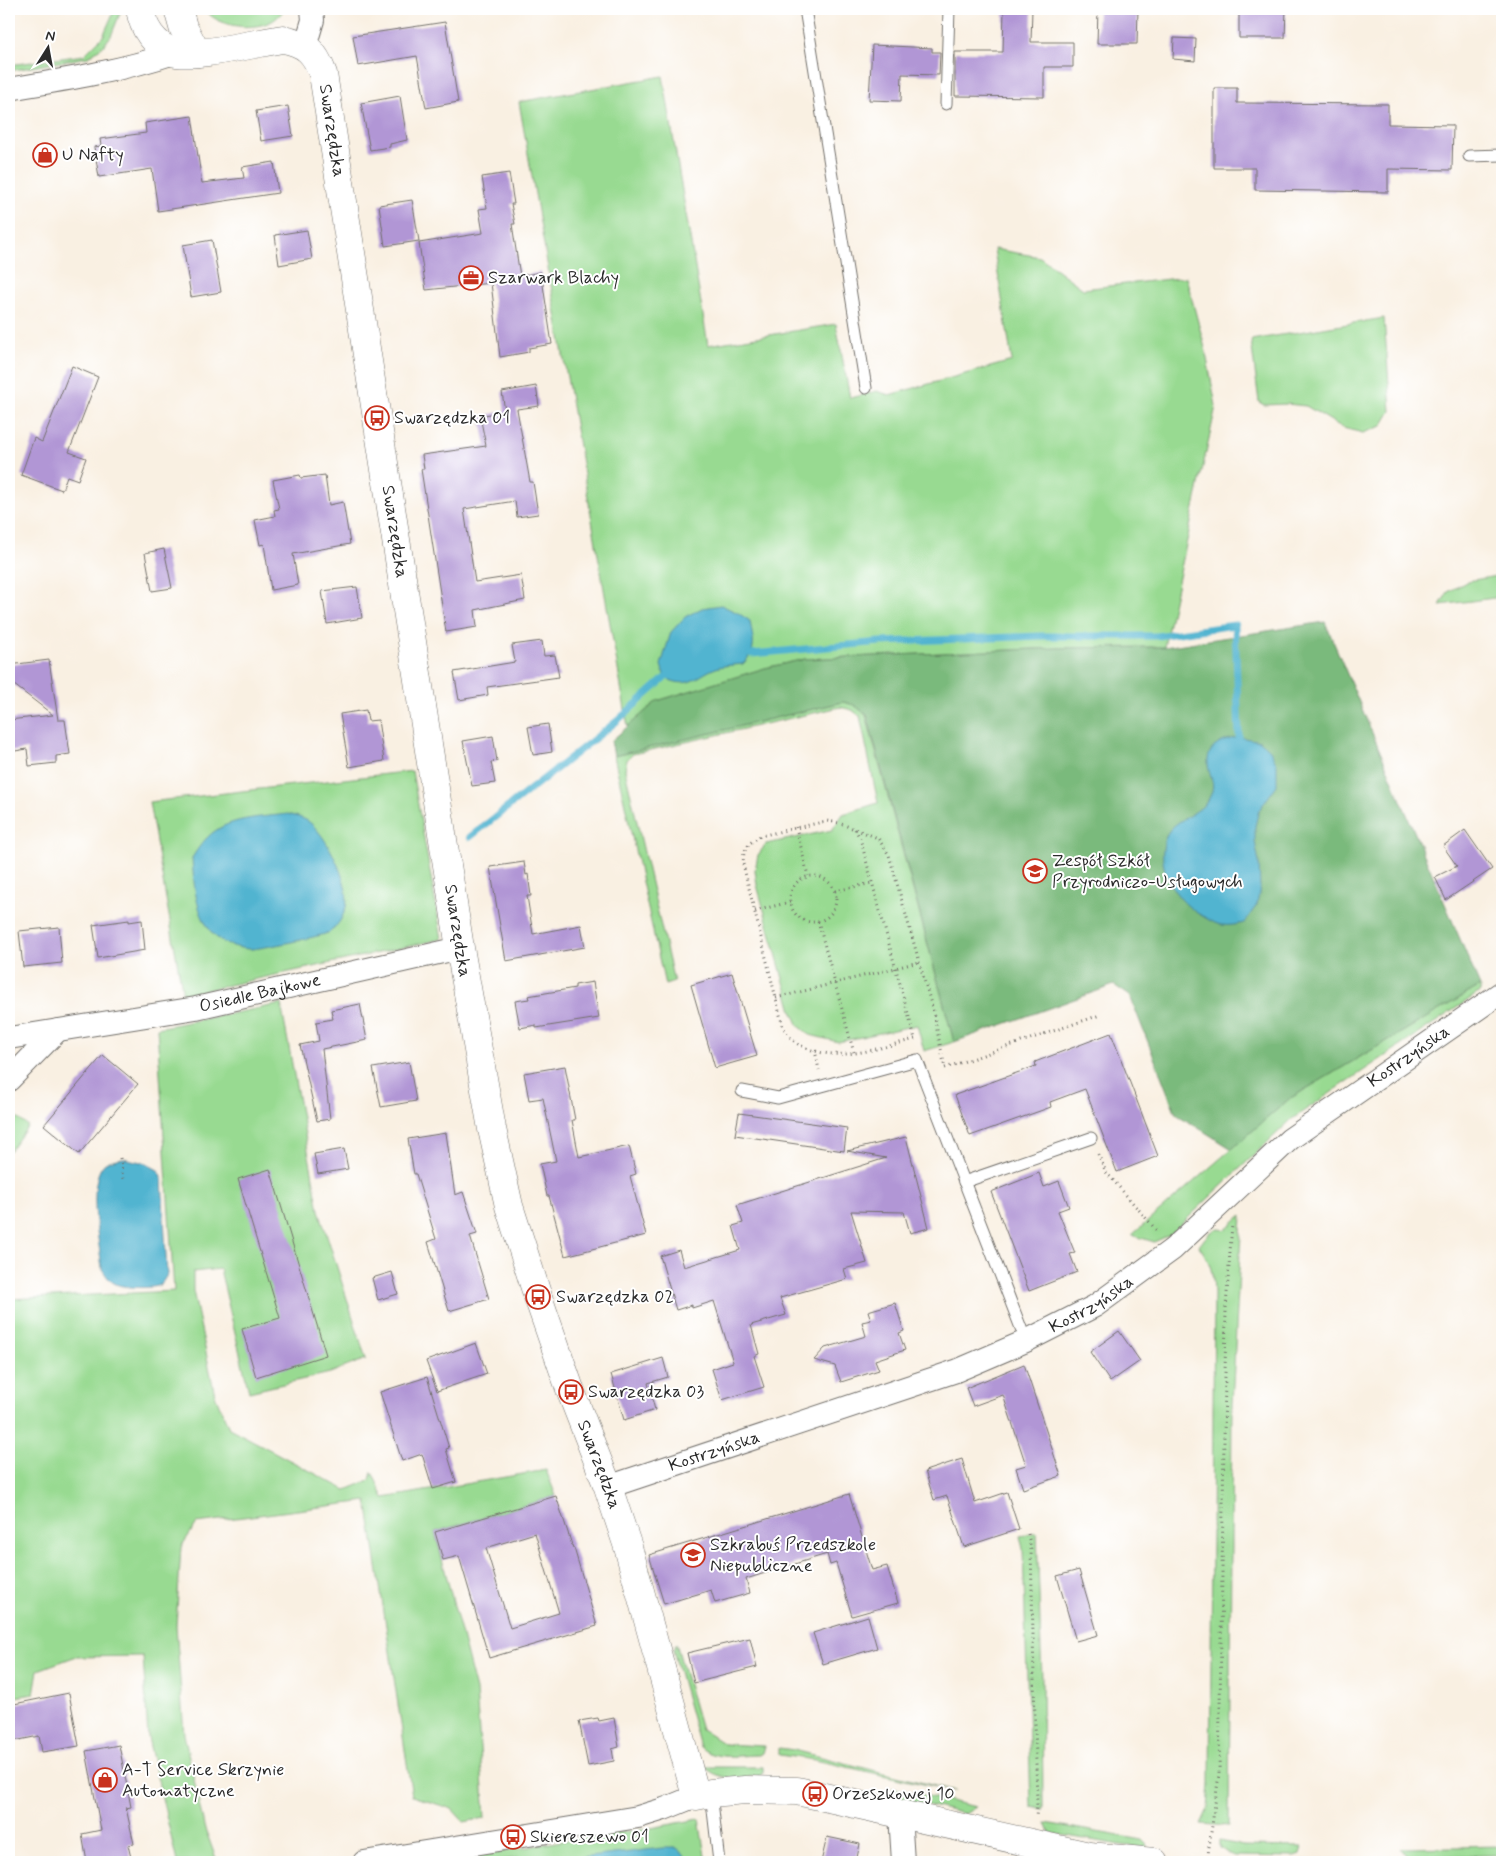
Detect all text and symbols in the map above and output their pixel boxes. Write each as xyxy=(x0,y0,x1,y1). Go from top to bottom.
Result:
north arrow xyxy=(22,22,72,72)
text: N xyxy=(44,26,57,46)
street label: Swarzędzka xyxy=(313,82,351,179)
shop icon: U Nafty xyxy=(32,142,58,168)
place label: U Nafty xyxy=(62,143,124,167)
office icon: Szarwark Blachy xyxy=(458,265,484,291)
place label: Szarwark Blachy xyxy=(488,266,619,290)
bus stop icon: Swarzędzka 01 xyxy=(364,405,390,431)
place label: Swarzędzka 01 xyxy=(394,406,510,430)
street label: Swarzędzka xyxy=(376,484,414,580)
place label: Zespół Szkół Przyrodniczo-Usługowych xyxy=(1052,849,1243,894)
school or university icon: Zespół Szkół Przyrodniczo-Usługowych xyxy=(1022,858,1048,884)
street label: Swarzędzka xyxy=(438,883,477,979)
street label: Osiedle Bajkowe xyxy=(197,968,323,1019)
street label: Kostrzyńska xyxy=(1363,1020,1455,1094)
street label: Kostrzyńska xyxy=(1045,1270,1139,1339)
bus stop icon: Swarzędzka 02 xyxy=(525,1284,551,1310)
place label: Swarzędzka 02 xyxy=(556,1285,674,1309)
bus stop icon: Swarzędzka 03 xyxy=(558,1379,584,1405)
place label: Swarzędzka 03 xyxy=(588,1380,704,1404)
street label: Swarzędzka xyxy=(571,1417,627,1512)
street label: Kostrzyńska xyxy=(665,1425,763,1478)
place label: Szkrabuś Przedszkole Niepubliczne xyxy=(710,1533,876,1578)
school or university icon: Szkrabuś Przedszkole Niepubliczne xyxy=(680,1542,706,1568)
place label: A-T Service Skrzynie Automatyczne xyxy=(122,1758,284,1803)
shop icon: A-T Service Skrzynie Automatyczne xyxy=(92,1767,118,1793)
bus stop icon: Orzeszkowej 10 xyxy=(802,1781,828,1807)
place label: Orzeszkowej 10 xyxy=(832,1782,955,1806)
bus stop icon: Skiereszewo 01 xyxy=(500,1824,526,1850)
place label: Skiereszewo 01 xyxy=(530,1825,649,1849)

